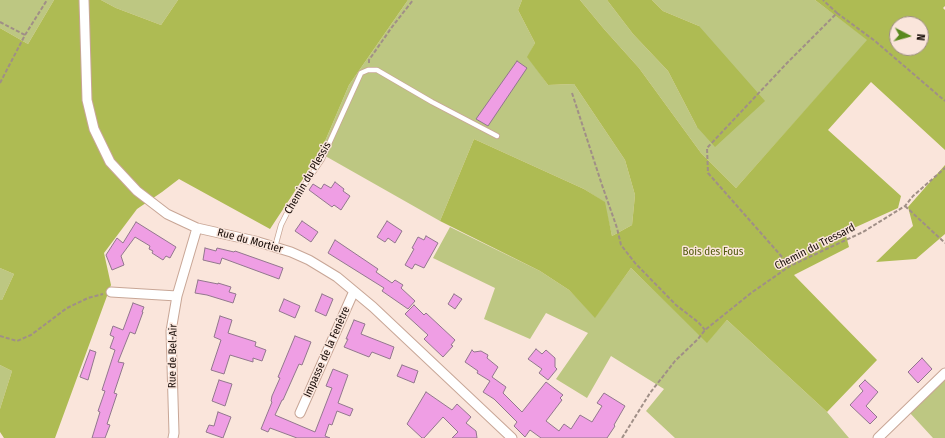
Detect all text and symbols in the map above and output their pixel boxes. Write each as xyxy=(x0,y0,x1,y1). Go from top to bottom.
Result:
north arrow xyxy=(889,16,929,56)
text: N xyxy=(914,33,927,41)
street label: Chemin du Plessis xyxy=(282,140,334,216)
street label: Chemin du Tressard xyxy=(773,221,857,273)
street label: Rue du Mortier xyxy=(216,226,284,256)
park label: Bois des Fous xyxy=(682,245,744,259)
street label: Impasse de la Fenêtre xyxy=(301,305,353,399)
street label: Rue de Bel-Air xyxy=(166,324,180,388)

